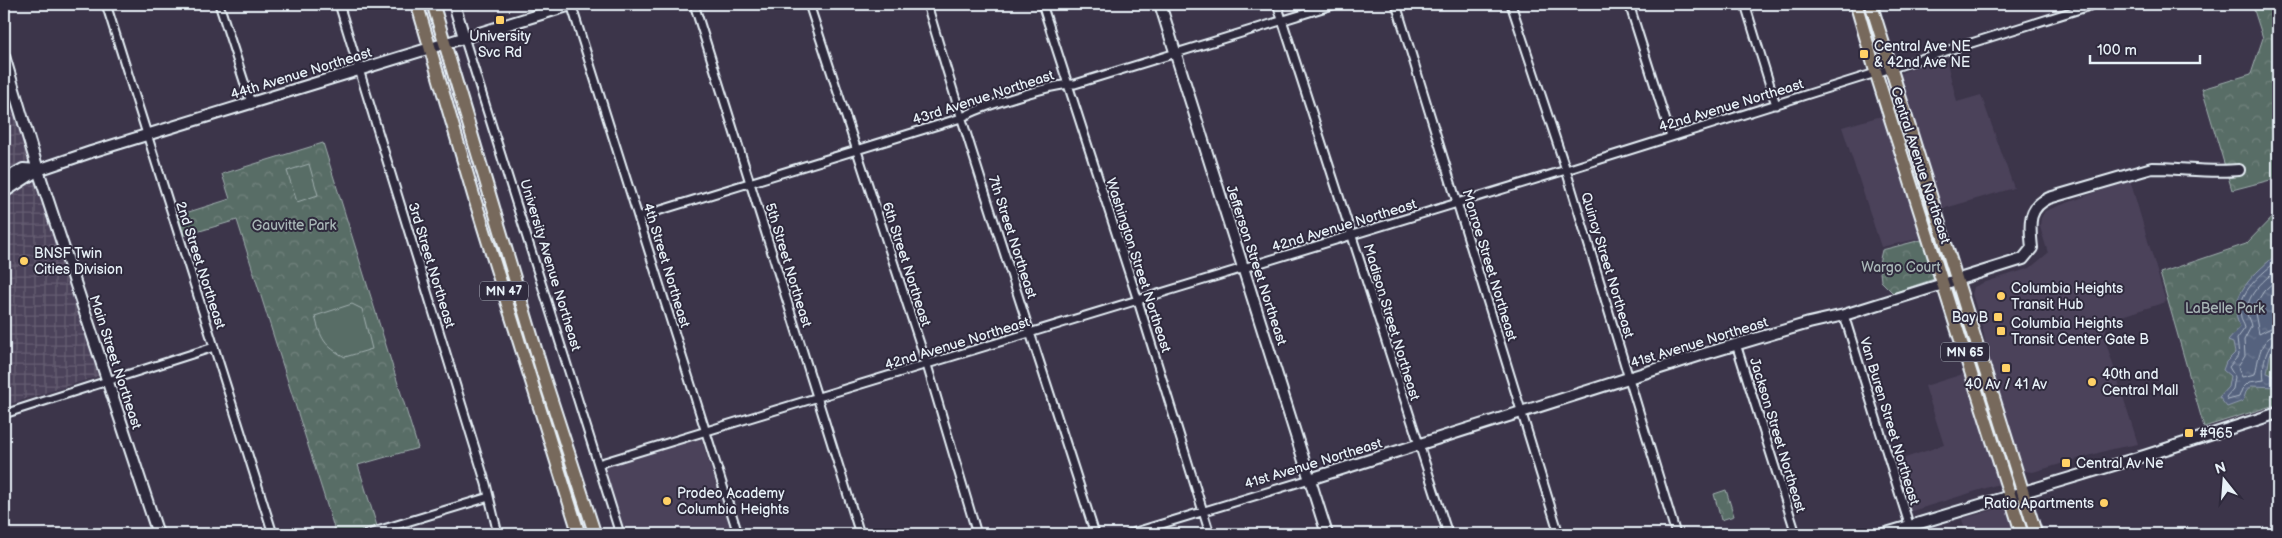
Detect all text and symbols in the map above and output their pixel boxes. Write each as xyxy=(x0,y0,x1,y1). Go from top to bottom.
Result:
marker: University Svc Rd xyxy=(494,14,506,26)
place label: University Svc Rd xyxy=(469,28,532,61)
scale bar xyxy=(2090,32,2200,64)
place label: Central Ave NE & 42nd Ave NE xyxy=(1874,38,1971,71)
text: 100 m xyxy=(2097,41,2137,60)
street label: 44th Avenue Northeast xyxy=(228,44,375,103)
marker: Central Ave NE & 42nd Ave NE xyxy=(1858,48,1870,60)
street label: 43rd Avenue Northeast xyxy=(910,66,1057,128)
street label: 42nd Avenue Northeast xyxy=(1657,75,1806,136)
street label: Central Avenue Northeast xyxy=(1887,85,1954,246)
street label: 7th Street Northeast xyxy=(985,174,1041,301)
street label: Washington Street Northeast xyxy=(1102,176,1175,355)
street label: University Avenue Northeast xyxy=(516,177,585,354)
street label: Jefferson Street Northeast xyxy=(1223,183,1291,348)
street label: Monroe Street Northeast xyxy=(1458,187,1521,344)
street label: Quincy Street Northeast xyxy=(1577,190,1638,341)
street label: 42nd Avenue Northeast xyxy=(1270,195,1419,256)
street label: 2nd Street Northeast xyxy=(172,199,229,332)
street label: 3rd Street Northeast xyxy=(404,200,459,331)
street label: 6th Street Northeast xyxy=(878,200,935,329)
street label: 4th Street Northeast xyxy=(639,201,694,330)
street label: 5th Street Northeast xyxy=(762,201,816,330)
park label: Gauvitte Park xyxy=(252,217,336,234)
street label: Madison Street Northeast xyxy=(1360,242,1424,403)
place label: BNSF Twin Cities Division xyxy=(34,245,123,278)
marker: BNSF Twin Cities Division xyxy=(18,255,30,267)
park label: Wargo Court xyxy=(1861,259,1941,276)
place label: Columbia Heights Transit Hub xyxy=(2011,280,2123,313)
road number: MN 47 xyxy=(480,282,528,300)
marker: Columbia Heights Transit Hub xyxy=(1995,290,2007,302)
street label: Main Street Northeast xyxy=(86,293,145,432)
park label: LaBelle Park xyxy=(2185,300,2265,317)
place label: Bay B xyxy=(1952,309,1988,326)
marker: Bay B xyxy=(1992,311,2004,323)
street label: 42nd Avenue Northeast xyxy=(883,313,1032,374)
street label: 41st Avenue Northeast xyxy=(1628,313,1771,371)
place label: Columbia Heights Transit Center Gate B xyxy=(2011,315,2149,348)
marker: Columbia Heights Transit Center Gate B xyxy=(1995,325,2007,337)
street label: Van Buren Street Northeast xyxy=(1856,335,1923,508)
road number: MN 65 xyxy=(1941,342,1989,362)
street label: Jackson Street Northeast xyxy=(1746,356,1809,515)
marker: 40 Av / 41 Av xyxy=(2000,362,2012,374)
place label: 40th and Central Mall xyxy=(2102,366,2178,399)
place label: 40 Av / 41 Av xyxy=(1965,376,2047,393)
marker: 40th and Central Mall xyxy=(2086,376,2098,388)
place label: #965 xyxy=(2199,425,2233,442)
marker: #965 xyxy=(2183,427,2195,439)
street label: 41st Avenue Northeast xyxy=(1242,434,1385,492)
place label: Central Av Ne xyxy=(2076,455,2164,472)
north arrow xyxy=(2200,456,2250,506)
marker: Central Av Ne xyxy=(2060,457,2072,469)
text: N xyxy=(2213,458,2228,478)
place label: Prodeo Academy Columbia Heights xyxy=(677,485,789,518)
marker: Prodeo Academy Columbia Heights xyxy=(661,495,673,507)
place label: Ratio Apartments xyxy=(1984,495,2094,512)
marker: Ratio Apartments xyxy=(2098,497,2110,509)

